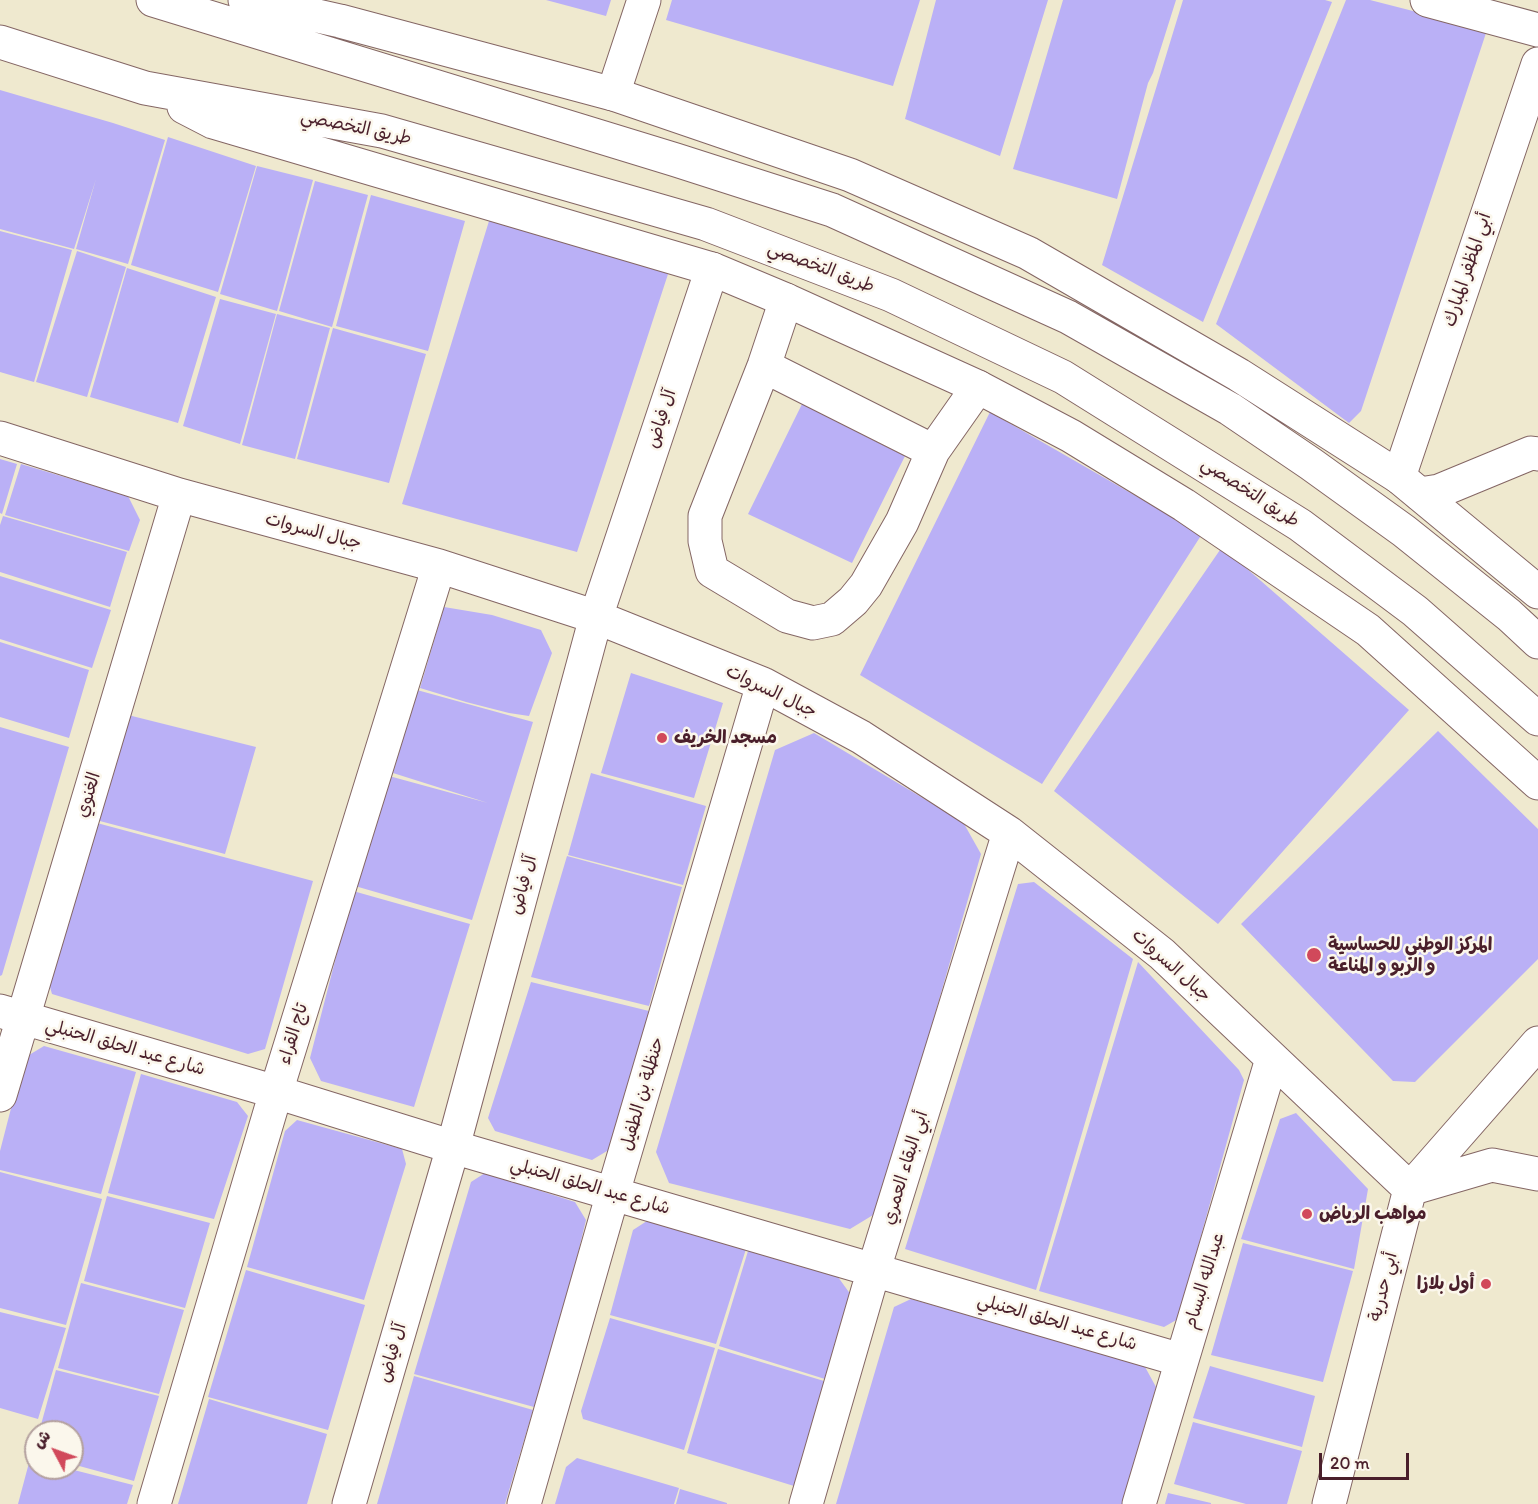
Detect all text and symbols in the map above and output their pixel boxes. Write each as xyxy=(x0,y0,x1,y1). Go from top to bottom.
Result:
street label: طريق التخصصي xyxy=(299,106,413,150)
street label: أبي المظفر المبارك xyxy=(1439,210,1497,330)
street label: طريق التخصصي xyxy=(764,238,878,298)
street label: آل فياض xyxy=(642,387,682,451)
street label: طريق التخصصي xyxy=(1197,453,1303,533)
street label: جبال السروات xyxy=(263,509,363,555)
street label: جبال السروات xyxy=(722,661,820,723)
place label: مسجد الخريف xyxy=(674,727,777,749)
marker: مسجد الخريف xyxy=(655,731,669,745)
street label: الغنوي xyxy=(72,770,106,820)
street label: آل فياض xyxy=(506,853,542,917)
street label: جبال السروات xyxy=(1127,925,1215,1007)
place label: المركز الوطني للحساسية و الربو و المناعة xyxy=(1328,934,1492,976)
marker: المركز الوطني للحساسية و الربو و المناعة xyxy=(1305,946,1323,964)
street label: تاج القراء xyxy=(274,1001,314,1067)
street label: شارع عبد الحلق الحنبلي xyxy=(43,1015,207,1081)
street label: حنظلة بن الطفيل xyxy=(616,1035,670,1153)
street label: أبي البقاء العمري xyxy=(878,1108,934,1228)
street label: شارع عبد الحلق الحنبلي xyxy=(508,1154,672,1220)
place label: مواهب الرياض xyxy=(1319,1203,1427,1225)
marker: مواهب الرياض xyxy=(1300,1207,1314,1221)
street label: عبدالله البسام xyxy=(1180,1230,1230,1332)
street label: أبي حدرية xyxy=(1365,1250,1403,1324)
place label: أول بلازا xyxy=(1417,1273,1474,1295)
marker: أول بلازا xyxy=(1479,1277,1493,1291)
street label: شارع عبد الحلق الحنبلي xyxy=(975,1290,1139,1356)
street label: آل فياض xyxy=(374,1321,412,1385)
north arrow xyxy=(24,1420,84,1480)
text: ش xyxy=(29,1426,54,1452)
scale bar xyxy=(1322,1441,1412,1479)
text: 20 m xyxy=(1330,1452,1370,1474)

